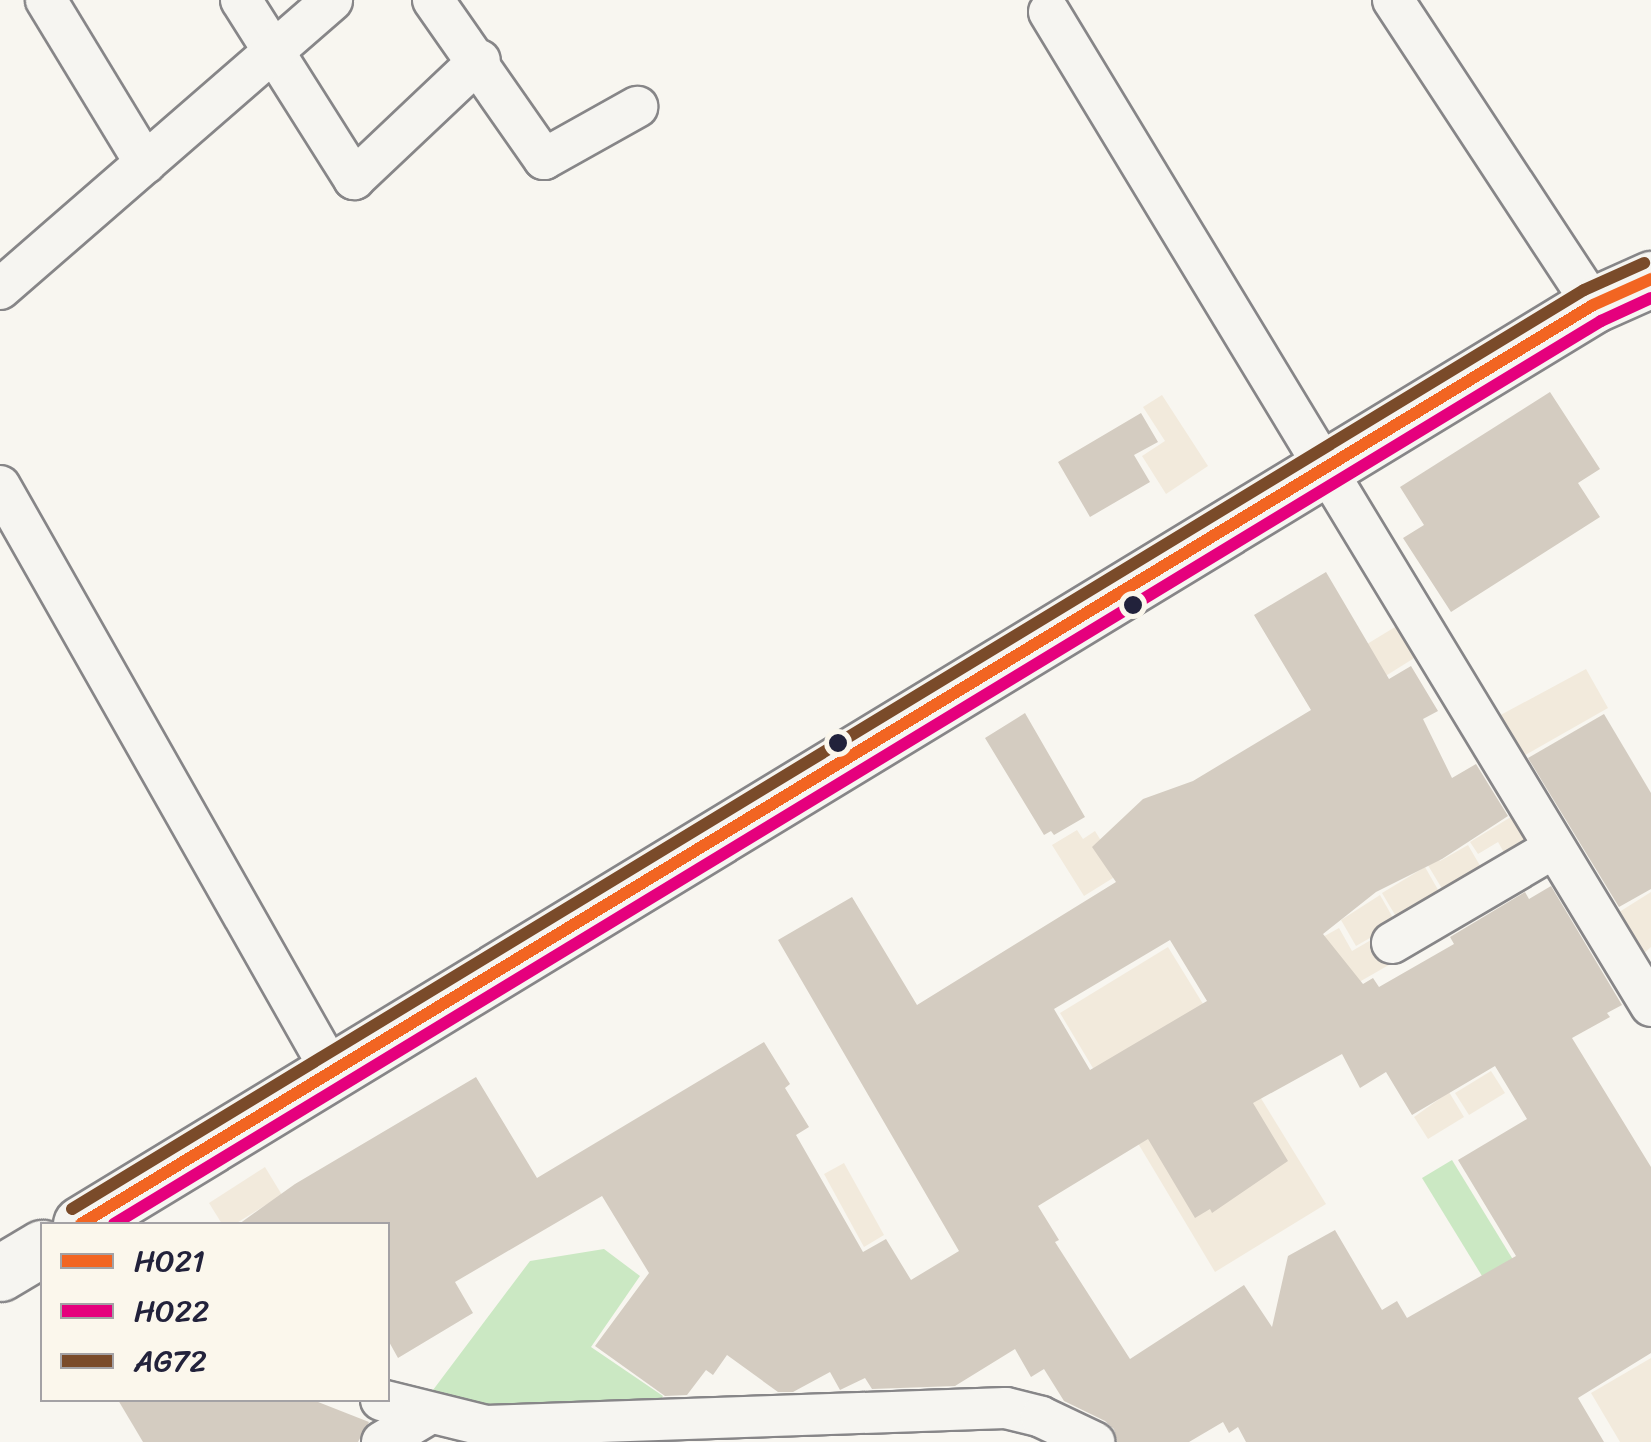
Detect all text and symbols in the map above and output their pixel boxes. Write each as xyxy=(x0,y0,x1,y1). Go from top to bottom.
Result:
unlabelled marker xyxy=(1123,595,1143,615)
unlabelled marker xyxy=(828,733,848,753)
legend xyxy=(40,1222,390,1402)
text: HO21 xyxy=(134,1234,205,1288)
text: HO22 xyxy=(134,1284,209,1338)
text: AG72 xyxy=(134,1334,207,1388)

